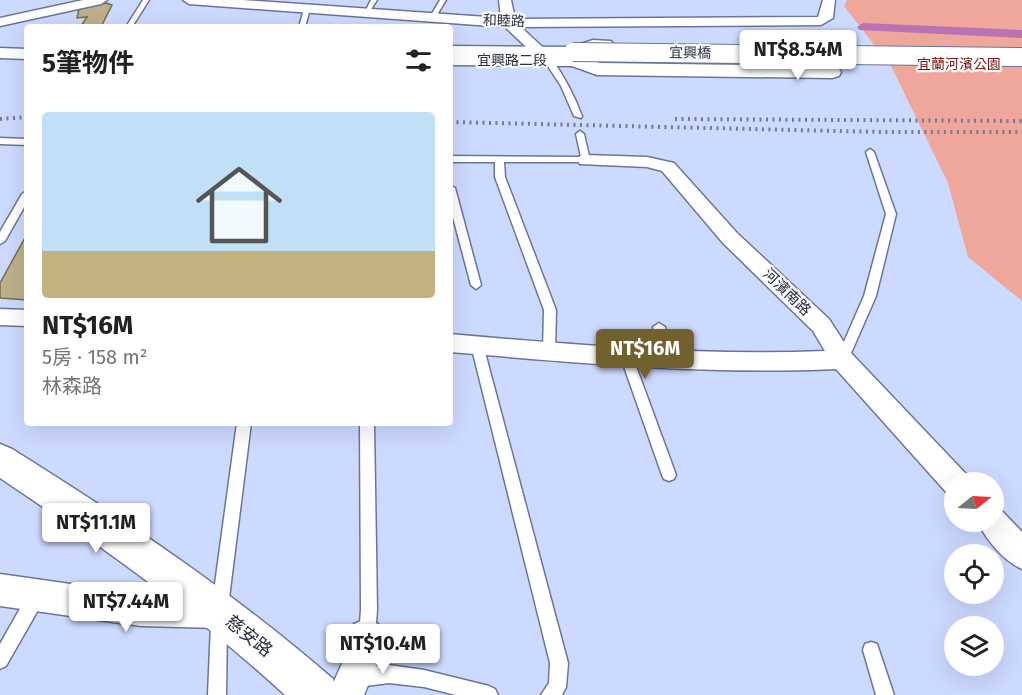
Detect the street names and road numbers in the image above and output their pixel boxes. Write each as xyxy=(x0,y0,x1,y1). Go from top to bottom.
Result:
street label: 和睦路 xyxy=(483,12,525,30)
street label: 宜興橋 xyxy=(669,44,711,62)
street label: 宜興路二段 xyxy=(477,52,547,69)
street label: 河濱南路 xyxy=(759,265,815,319)
street label: 慈安路 xyxy=(221,610,277,662)

